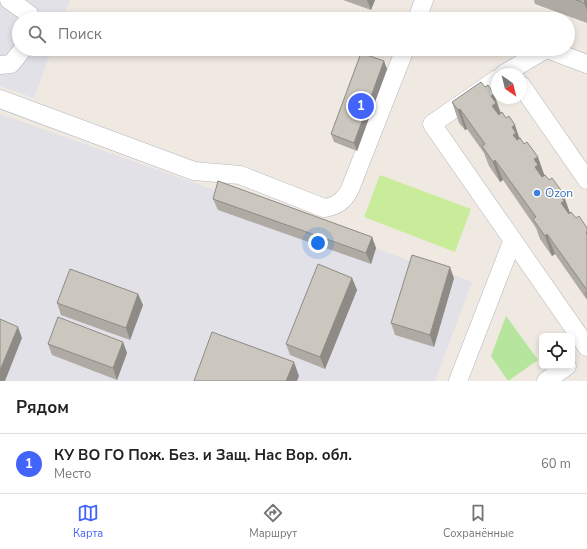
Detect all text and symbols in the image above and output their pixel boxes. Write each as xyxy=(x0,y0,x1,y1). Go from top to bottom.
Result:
search box xyxy=(12,12,575,56)
icon: search xyxy=(26,23,48,45)
text: Поиск xyxy=(58,24,102,44)
north arrow xyxy=(491,68,527,104)
pin: 1 xyxy=(348,91,374,121)
place label: Ozon xyxy=(545,185,573,201)
marker: Ozon xyxy=(532,188,542,198)
your location xyxy=(308,233,328,253)
map controls xyxy=(539,333,575,369)
button: locate xyxy=(539,333,575,369)
text: Рядом xyxy=(16,396,69,419)
text: КУ ВО ГО Пож. Без. и Защ. Нас Вор. обл. xyxy=(54,445,352,465)
text: 1 xyxy=(25,455,33,473)
text: 60 m xyxy=(541,455,571,473)
text: Место xyxy=(54,465,91,483)
tab: Карта xyxy=(73,502,103,541)
tab: Маршрут xyxy=(249,502,297,541)
tab: Сохранённые xyxy=(443,502,514,541)

